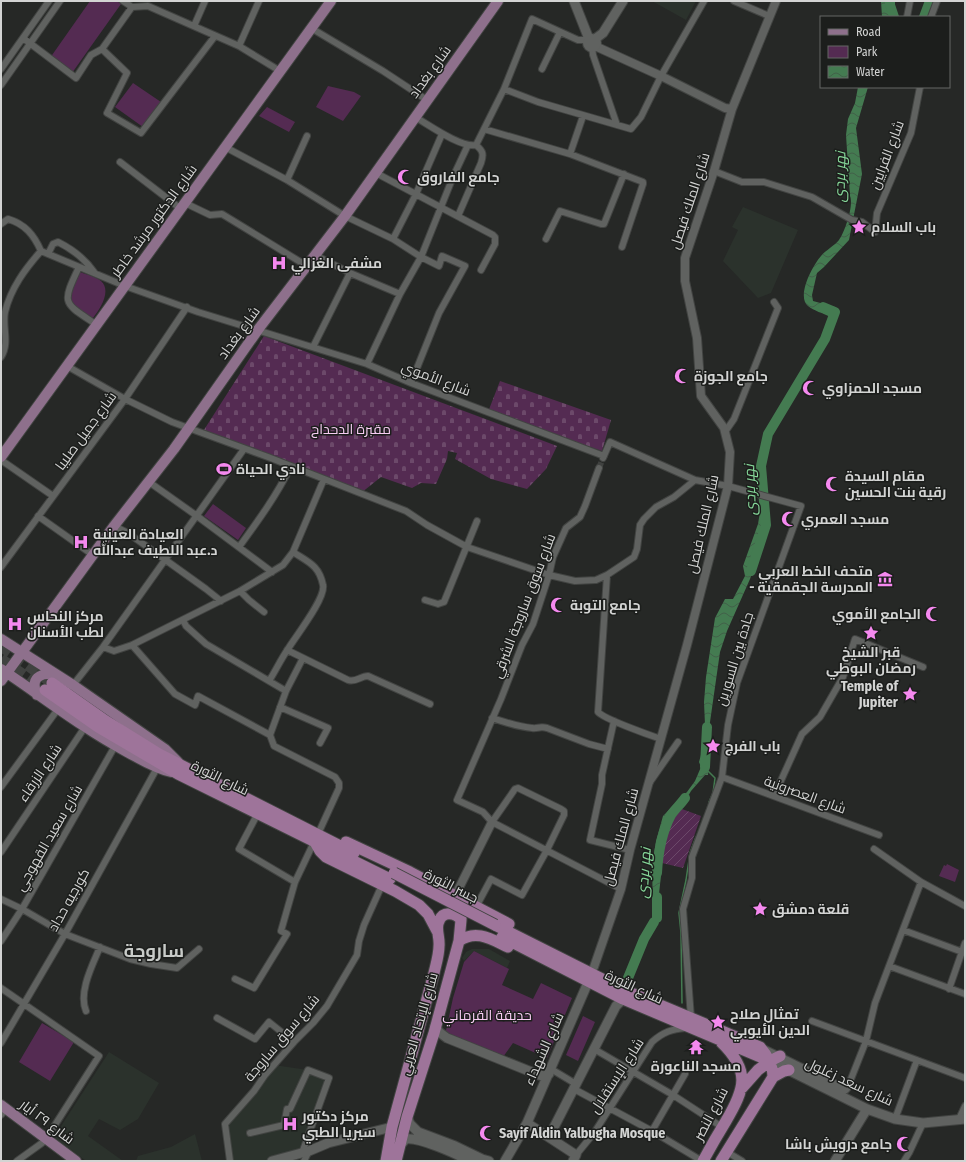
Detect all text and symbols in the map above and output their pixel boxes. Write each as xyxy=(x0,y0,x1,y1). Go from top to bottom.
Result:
legend xyxy=(820,16,950,88)
text: Road xyxy=(856,25,881,39)
street label: شارع بغداد xyxy=(405,42,455,102)
text: Park xyxy=(856,45,878,59)
text: Water xyxy=(856,65,885,79)
street label: شارع الفرايين xyxy=(866,118,908,192)
water label: نهر بردى xyxy=(831,149,849,203)
street label: شارع الملك فيصل xyxy=(666,150,714,252)
street label: شارع الدكتور مرشد خاطر xyxy=(107,161,201,282)
mosque icon: جامع الفاروق xyxy=(396,168,414,186)
place label: جامع الفاروق xyxy=(417,169,500,187)
place icon: باب السلام xyxy=(850,218,868,236)
place label: باب السلام xyxy=(871,219,936,237)
hospital icon: مشفى الغزالي xyxy=(270,254,288,272)
place label: مشفى الغزالي xyxy=(291,255,382,275)
street label: شارع بغداد xyxy=(214,303,264,363)
street label: شارع الأموي xyxy=(398,358,473,403)
mosque icon: جامع الجوزة xyxy=(673,367,691,385)
place label: جامع الجوزة xyxy=(694,368,768,386)
mosque icon: مسجد الحمزاوي xyxy=(801,379,819,397)
place label: مسجد الحمزاوي xyxy=(822,380,922,399)
street label: شارع جميل صليبا xyxy=(52,388,120,474)
park label: مقبرة الدحداح xyxy=(311,421,391,438)
sports icon: نادي الحياة xyxy=(215,460,233,478)
place label: نادي الحياة xyxy=(236,461,305,480)
water label: نهر بردى xyxy=(740,462,760,516)
place label: مقام السيدة رقية بنت الحسين xyxy=(845,468,946,501)
street label: شارع الملك فيصل xyxy=(683,473,723,575)
mosque icon: مقام السيدة رقية بنت الحسين xyxy=(824,475,842,493)
mosque icon: مسجد العمري xyxy=(780,510,798,528)
place label: مسجد العمري xyxy=(801,511,889,530)
place label: العيادة العينية د.عبد اللطيف عبدالله xyxy=(93,526,217,559)
street label: شارع سوق ساروجة الشرقي xyxy=(489,531,562,682)
hospital icon: العيادة العينية د.عبد اللطيف عبدالله xyxy=(72,533,90,551)
place label: متحف الخط العربي - المدرسة الجقمقية xyxy=(749,563,873,596)
museum icon: متحف الخط العربي - المدرسة الجقمقية xyxy=(876,570,894,588)
mosque icon: جامع التوبة xyxy=(549,596,567,614)
place label: جامع التوبة xyxy=(570,597,641,615)
mosque icon: الجامع الأموي xyxy=(924,605,942,623)
place label: الجامع الأموي xyxy=(832,606,921,625)
place label: مركز النحاس لطب الأسنان xyxy=(27,608,104,641)
street label: جادة بين السورين xyxy=(713,610,757,708)
hospital icon: مركز النحاس لطب الأسنان xyxy=(6,615,24,633)
place icon: قبر الشيخ رمضان البوطي xyxy=(862,624,880,642)
place label: قبر الشيخ رمضان البوطي xyxy=(826,644,916,680)
place label: Temple of Jupiter xyxy=(841,678,899,711)
place icon: Temple of Jupiter xyxy=(901,685,919,703)
place icon: باب الفرج xyxy=(704,737,722,755)
place label: باب الفرج xyxy=(725,738,780,756)
street label: شارع الزرقاء xyxy=(14,741,66,805)
street label: شارع الثورة xyxy=(188,757,252,799)
street label: شارع العصرونية xyxy=(762,772,848,818)
street label: شارع سعيد القهوجي xyxy=(12,782,89,896)
street label: شارع الملك فيصل xyxy=(600,786,642,888)
water label: نهر بردى xyxy=(633,845,655,899)
street label: كورجيه حداد xyxy=(45,865,93,935)
street label: جسر الثورة xyxy=(421,865,481,907)
place icon: قلعة دمشق xyxy=(751,900,769,918)
place label: قلعة دمشق xyxy=(772,901,849,918)
district label: ساروجة xyxy=(124,940,184,962)
street label: شارع الثورة xyxy=(602,966,666,1008)
street label: شارع الإتحاد العربي xyxy=(396,971,445,1078)
street label: شارع سوق ساروجة xyxy=(241,991,323,1085)
place label: تمثال صلاح الدين الأيوبي xyxy=(730,1006,810,1042)
park label: حديقة القرماني xyxy=(442,1007,532,1027)
street label: شارع الشهداء xyxy=(520,1010,568,1088)
place icon: تمثال صلاح الدين الأيوبي xyxy=(709,1013,727,1031)
street label: شارع الإستقلال xyxy=(586,1035,648,1117)
temple icon: مسجد الناعورة xyxy=(687,1038,705,1056)
street label: شارع سعد زغلول xyxy=(802,1054,896,1110)
place label: مسجد الناعورة xyxy=(651,1058,741,1075)
street label: شارع النصر xyxy=(689,1084,732,1144)
street label: شارع ٢٩ أيار xyxy=(16,1095,78,1148)
place label: مركز دكتور سيريا الطبي xyxy=(301,1108,376,1144)
hospital icon: مركز دكتور سيريا الطبي xyxy=(281,1115,299,1133)
mosque icon: Sayif Aldin Yalbugha Mosque xyxy=(478,1124,496,1142)
place label: Sayif Aldin Yalbugha Mosque xyxy=(499,1125,665,1142)
mosque icon: جامع درويش باشا xyxy=(895,1135,913,1153)
place label: جامع درويش باشا xyxy=(785,1136,892,1154)

